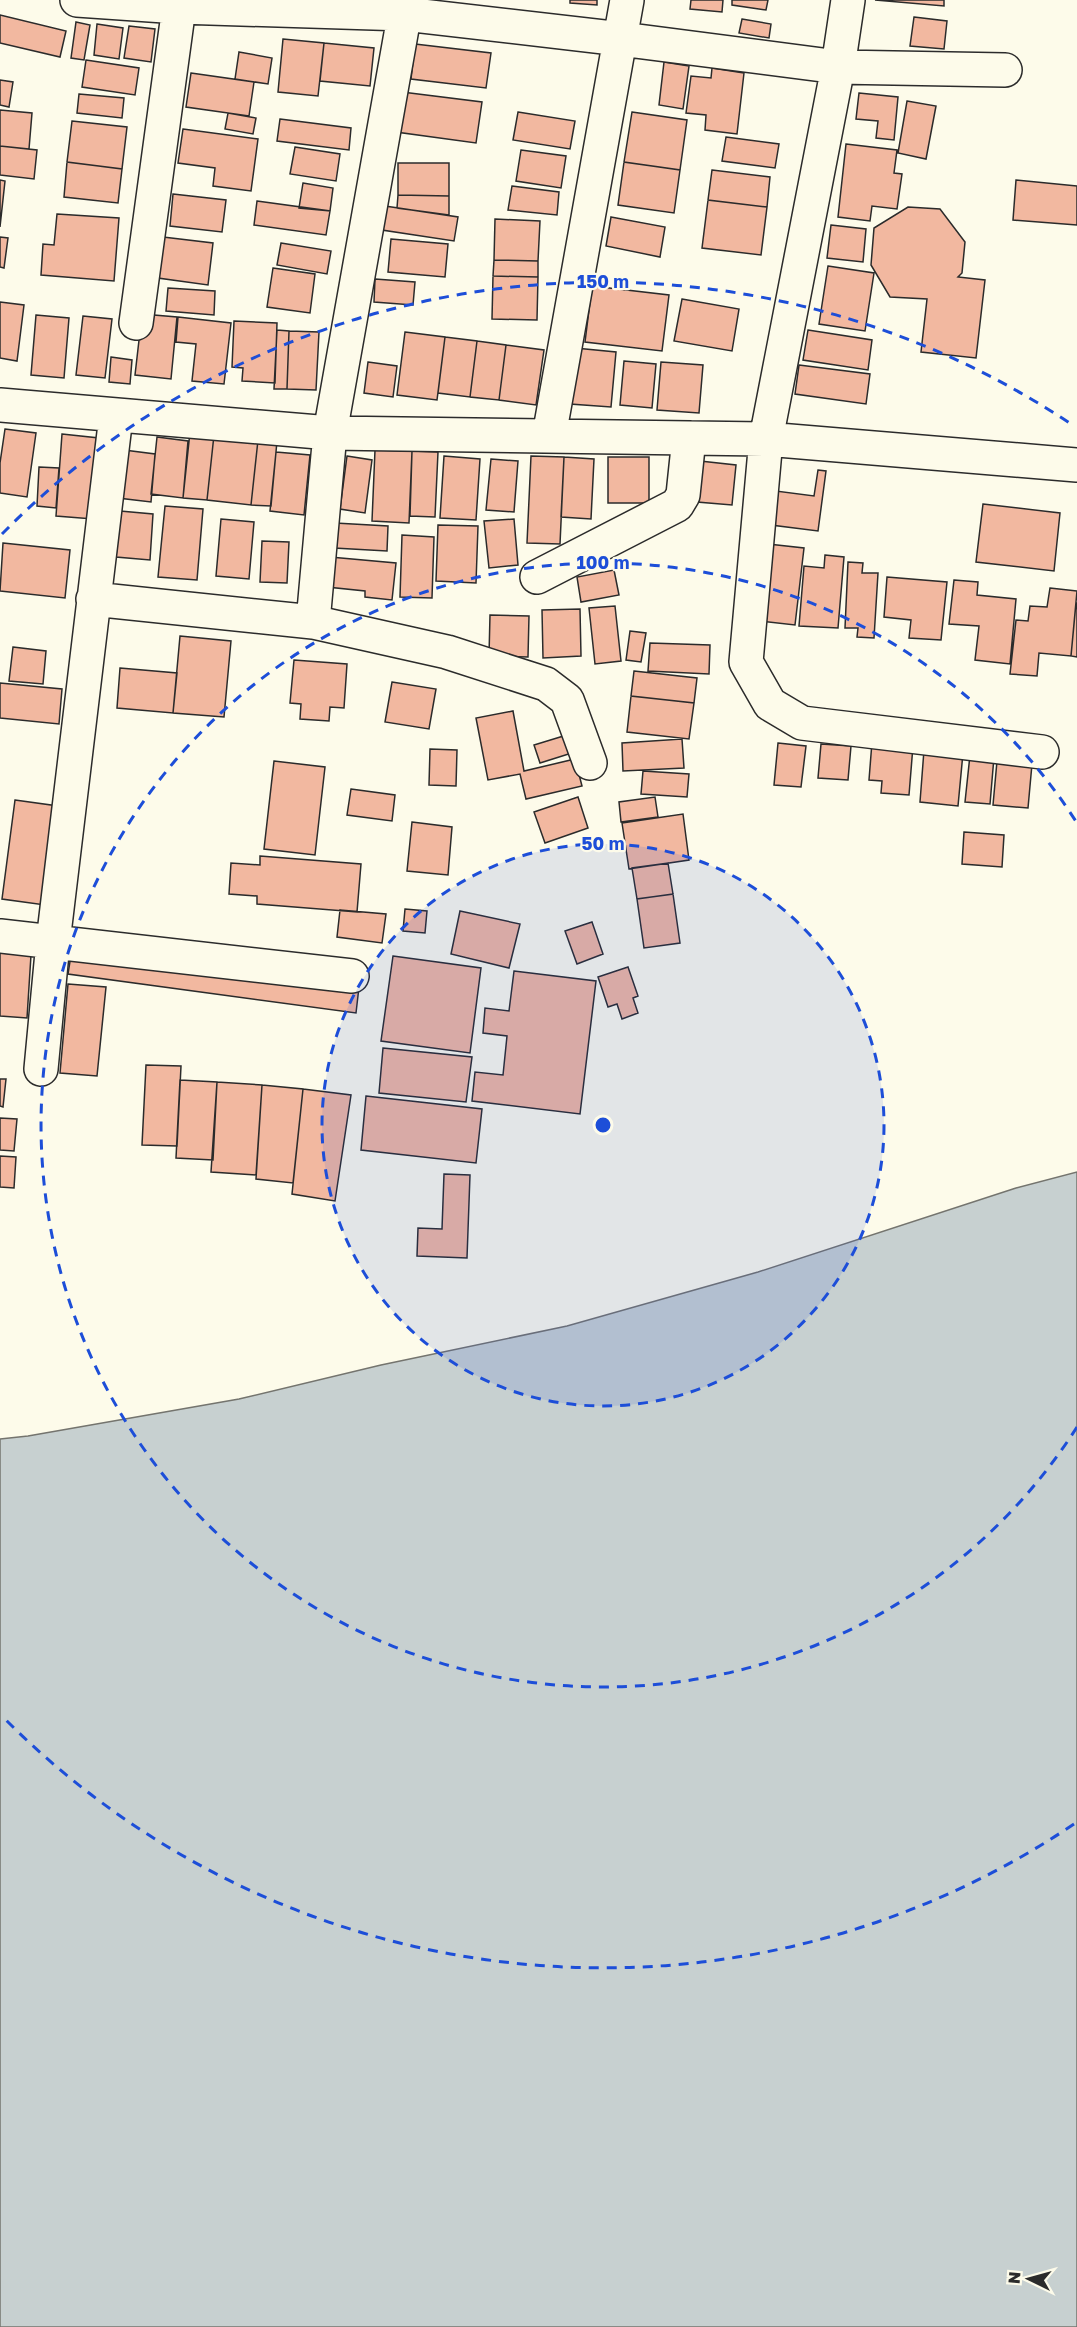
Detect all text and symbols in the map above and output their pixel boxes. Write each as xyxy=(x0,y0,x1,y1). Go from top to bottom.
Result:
text: 150 m xyxy=(577,270,629,292)
text: 100 m xyxy=(577,551,629,573)
text: 50 m xyxy=(582,832,624,854)
centre of rings xyxy=(593,1115,613,1135)
north arrow xyxy=(999,2249,1059,2309)
text: N xyxy=(1004,2271,1025,2285)

